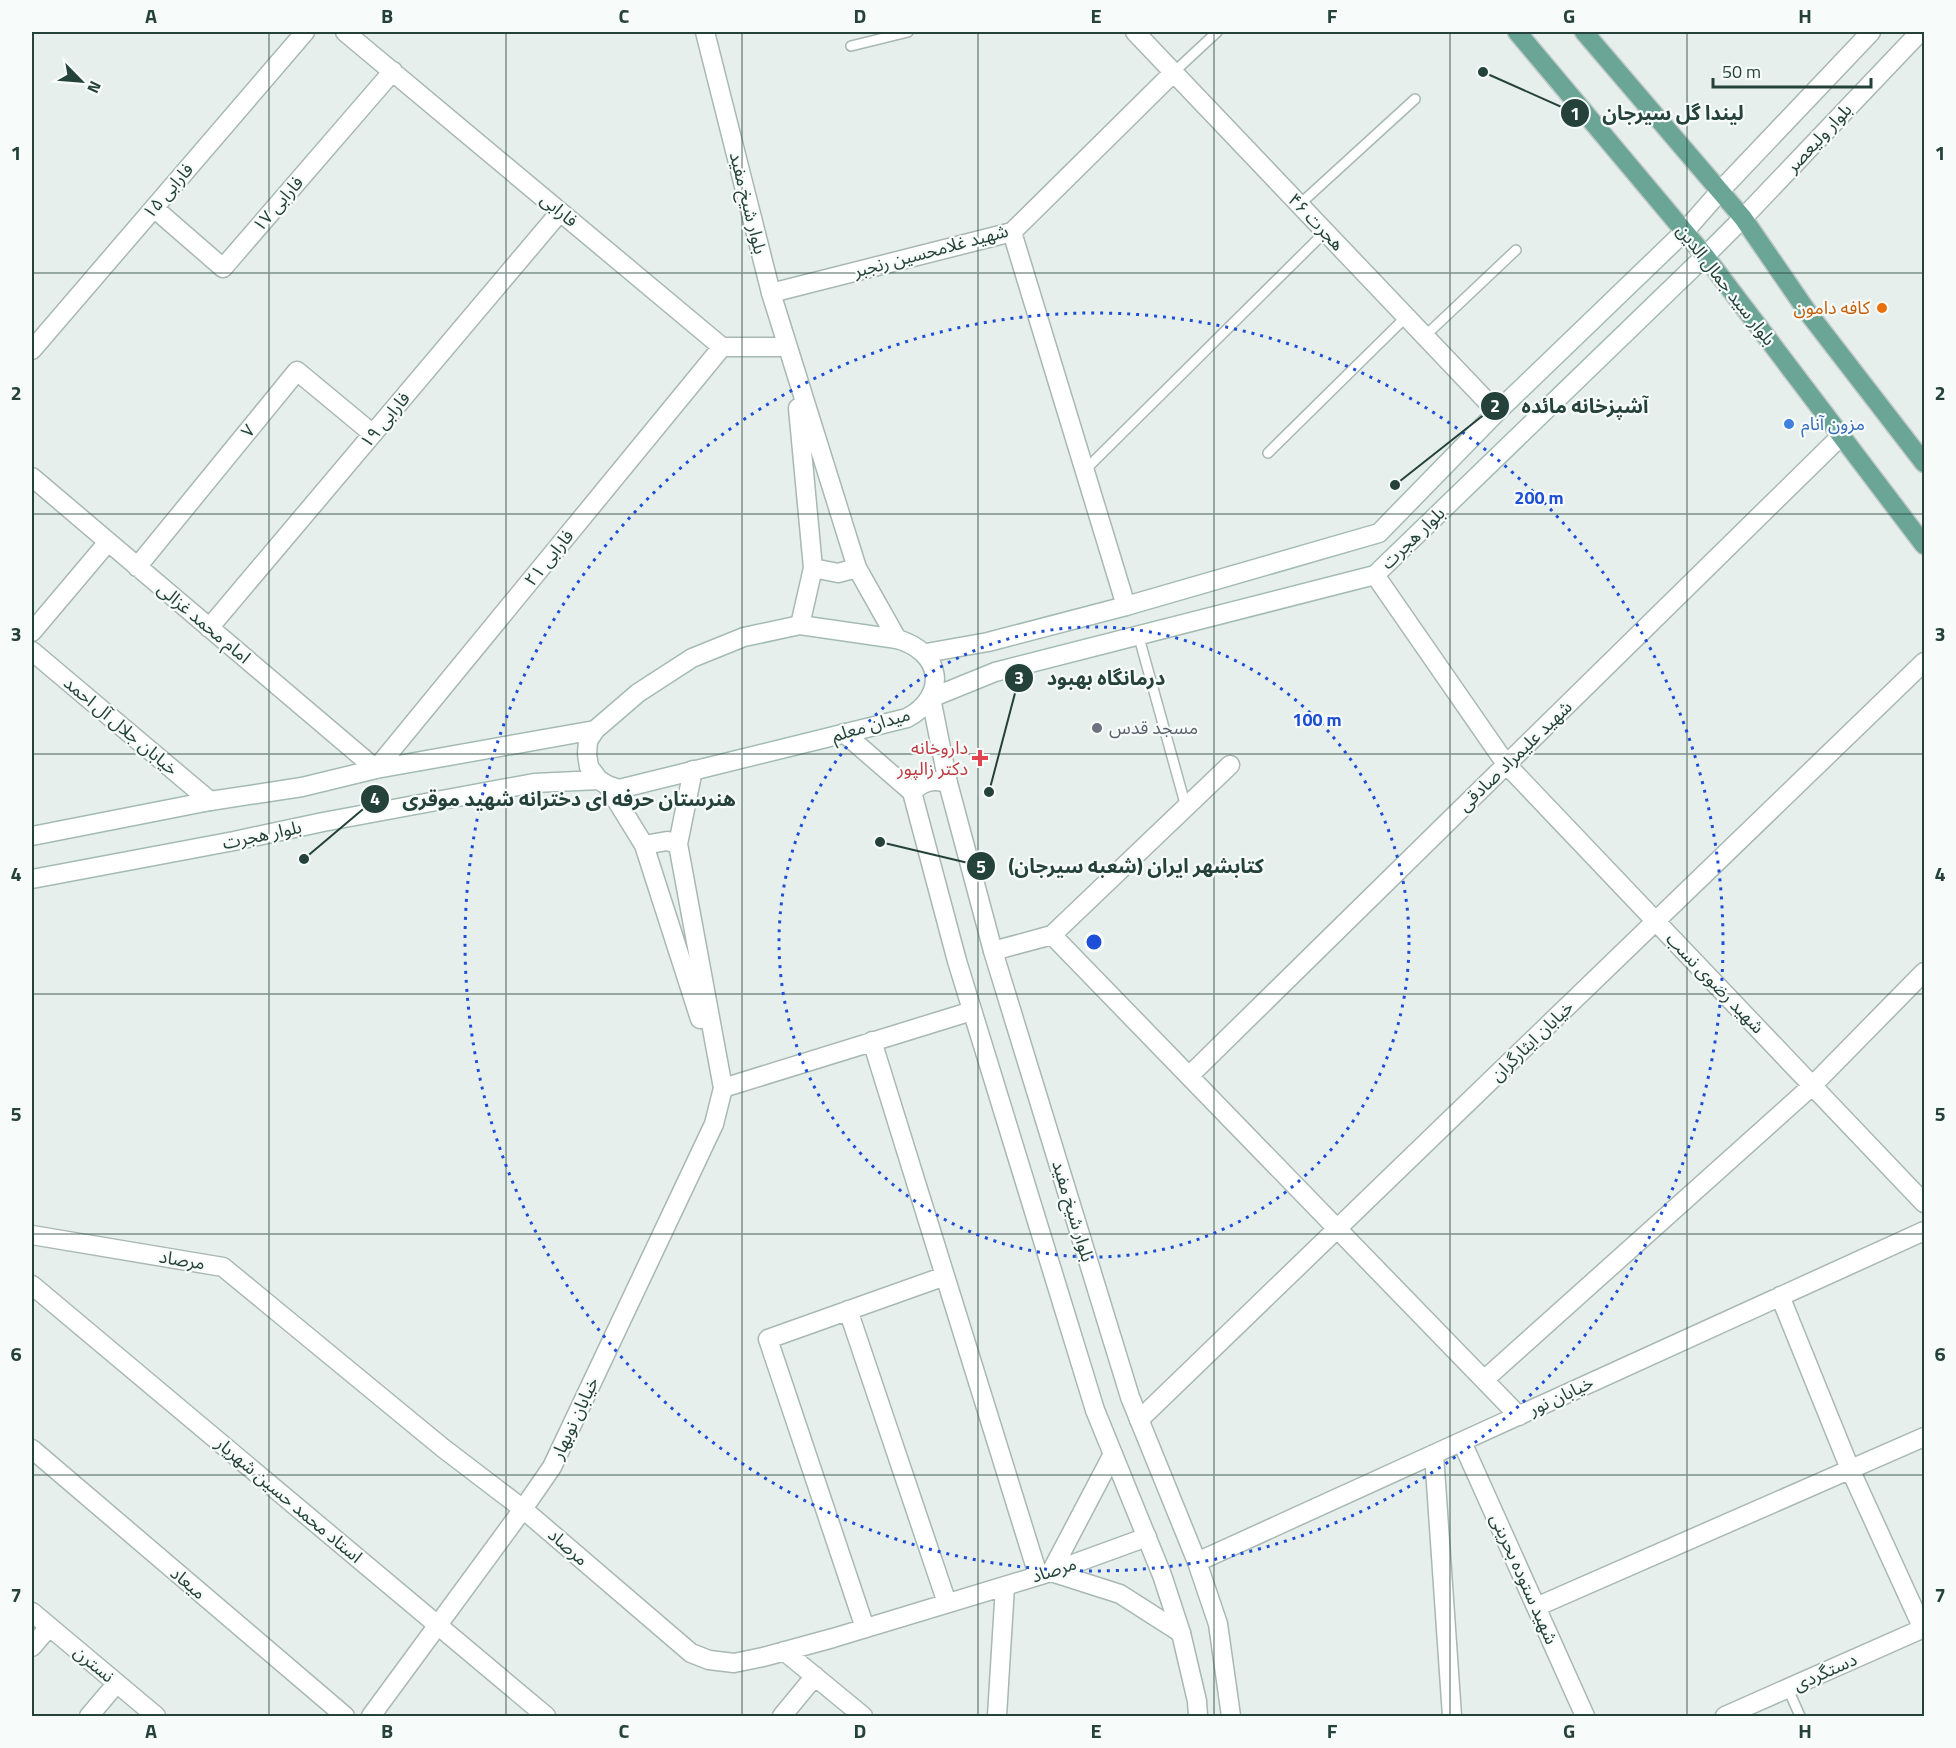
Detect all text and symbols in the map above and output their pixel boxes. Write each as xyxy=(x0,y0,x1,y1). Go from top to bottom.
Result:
text: A xyxy=(145,0,157,31)
text: B xyxy=(381,0,393,31)
text: C xyxy=(619,0,630,31)
text: D xyxy=(854,0,866,31)
text: E xyxy=(1090,0,1102,31)
text: F xyxy=(1327,0,1338,31)
text: G xyxy=(1563,0,1575,31)
text: H xyxy=(1798,0,1812,31)
north arrow xyxy=(51,51,111,111)
scale bar xyxy=(1713,51,1870,89)
text: 50 m xyxy=(1722,58,1761,85)
text: N xyxy=(81,77,108,97)
callout: لیندا گل سیرجان xyxy=(1560,94,1756,132)
text: لیندا گل سیرجان xyxy=(1602,97,1744,128)
street label: بلوار ولیعصر xyxy=(1779,97,1858,179)
text: 1 xyxy=(1570,100,1580,127)
text: 1 xyxy=(10,137,22,168)
text: 1 xyxy=(1934,137,1946,168)
street label: بلوار شیخ مفید xyxy=(723,149,774,257)
street label: فارابی ۱۵ xyxy=(136,157,200,225)
street label: فارابی ۱۷ xyxy=(246,170,310,238)
street label: فارابی xyxy=(535,186,584,233)
street label: هجرت ۴۶ xyxy=(1282,187,1351,257)
street label: شهید غلامحسین رنجبر xyxy=(850,217,1011,284)
street label: بلوار سید جمال الدین xyxy=(1670,218,1783,351)
place label: کافه دامون xyxy=(1793,294,1871,321)
marker: کافه دامون xyxy=(1875,301,1889,315)
text: 2 xyxy=(10,377,22,408)
text: 2 xyxy=(1934,377,1946,408)
street label: فارابی ۱۹ xyxy=(353,386,416,454)
callout: آشپزخانه مائده xyxy=(1480,387,1661,425)
text: آشپزخانه مائده xyxy=(1522,390,1649,421)
text: 2 xyxy=(1490,392,1500,419)
place label: مزون آنام xyxy=(1801,410,1865,438)
marker: مزون آنام xyxy=(1782,417,1796,431)
street label: ۷ xyxy=(234,418,261,443)
text: 200 m xyxy=(1514,484,1564,511)
street label: بلوار هجرت xyxy=(1374,500,1451,575)
street label: فارابی ۲۱ xyxy=(517,523,580,592)
street label: امام محمد غزالی xyxy=(151,575,257,671)
text: 3 xyxy=(10,618,22,649)
text: 3 xyxy=(1934,618,1946,649)
callout: درمانگاه بهبود xyxy=(1004,659,1177,697)
text: درمانگاه بهبود xyxy=(1047,662,1165,693)
text: 3 xyxy=(1014,664,1024,691)
street label: خیابان جلال آل احمد xyxy=(58,670,185,782)
street label: شهید علیمراد صادقی xyxy=(1451,694,1578,817)
street label: میدان معلم xyxy=(828,700,913,749)
text: 100 m xyxy=(1292,706,1342,733)
place label: مسجد قدس xyxy=(1109,714,1198,741)
marker: مسجد قدس xyxy=(1090,721,1104,735)
place label: داروخانه دکتر زالپور xyxy=(896,734,968,782)
marker: داروخانه دکتر زالپور xyxy=(973,751,987,765)
callout: هنرستان حرفه ای دخترانه شهید موقری xyxy=(360,780,748,818)
text: هنرستان حرفه ای دخترانه شهید موقری xyxy=(402,783,736,814)
text: 4 xyxy=(370,785,380,812)
street label: بلوار هجرت xyxy=(220,813,304,856)
callout: کتابشهر ایران (شعبه سیرجان) xyxy=(966,847,1276,885)
text: کتابشهر ایران (شعبه سیرجان) xyxy=(1008,850,1265,881)
text: 5 xyxy=(976,853,986,880)
text: 4 xyxy=(10,858,22,889)
text: 4 xyxy=(1934,858,1946,889)
street label: شهید رضوی نسب xyxy=(1660,926,1771,1039)
centre of rings xyxy=(1084,932,1104,952)
street label: خیابان ایثارگران xyxy=(1484,994,1580,1088)
text: 5 xyxy=(10,1098,22,1129)
text: 5 xyxy=(1934,1098,1946,1129)
street label: بلوار شیخ مفید xyxy=(1045,1157,1102,1265)
street label: مرصاد xyxy=(157,1243,207,1276)
text: 6 xyxy=(10,1338,22,1369)
text: 6 xyxy=(1934,1338,1946,1369)
street label: خیابان نور xyxy=(1523,1369,1598,1423)
street label: خیابان نوبهار xyxy=(543,1372,605,1464)
street label: استاد محمد حسین شهریار xyxy=(209,1429,369,1569)
street label: شهید ستوده بحرینی xyxy=(1484,1509,1565,1648)
street label: مرصاد xyxy=(542,1521,595,1572)
street label: مرصاد xyxy=(1028,1550,1080,1589)
street label: میعاد xyxy=(165,1560,212,1606)
text: 7 xyxy=(10,1579,22,1610)
text: 7 xyxy=(1934,1579,1946,1610)
street label: نسترن xyxy=(68,1638,121,1689)
street label: دستگردی xyxy=(1789,1645,1861,1698)
text: A xyxy=(145,1715,157,1746)
text: B xyxy=(381,1715,393,1746)
text: C xyxy=(619,1715,630,1746)
text: D xyxy=(854,1715,866,1746)
text: E xyxy=(1090,1715,1102,1746)
text: F xyxy=(1327,1715,1338,1746)
text: G xyxy=(1563,1715,1575,1746)
text: H xyxy=(1798,1715,1812,1746)

